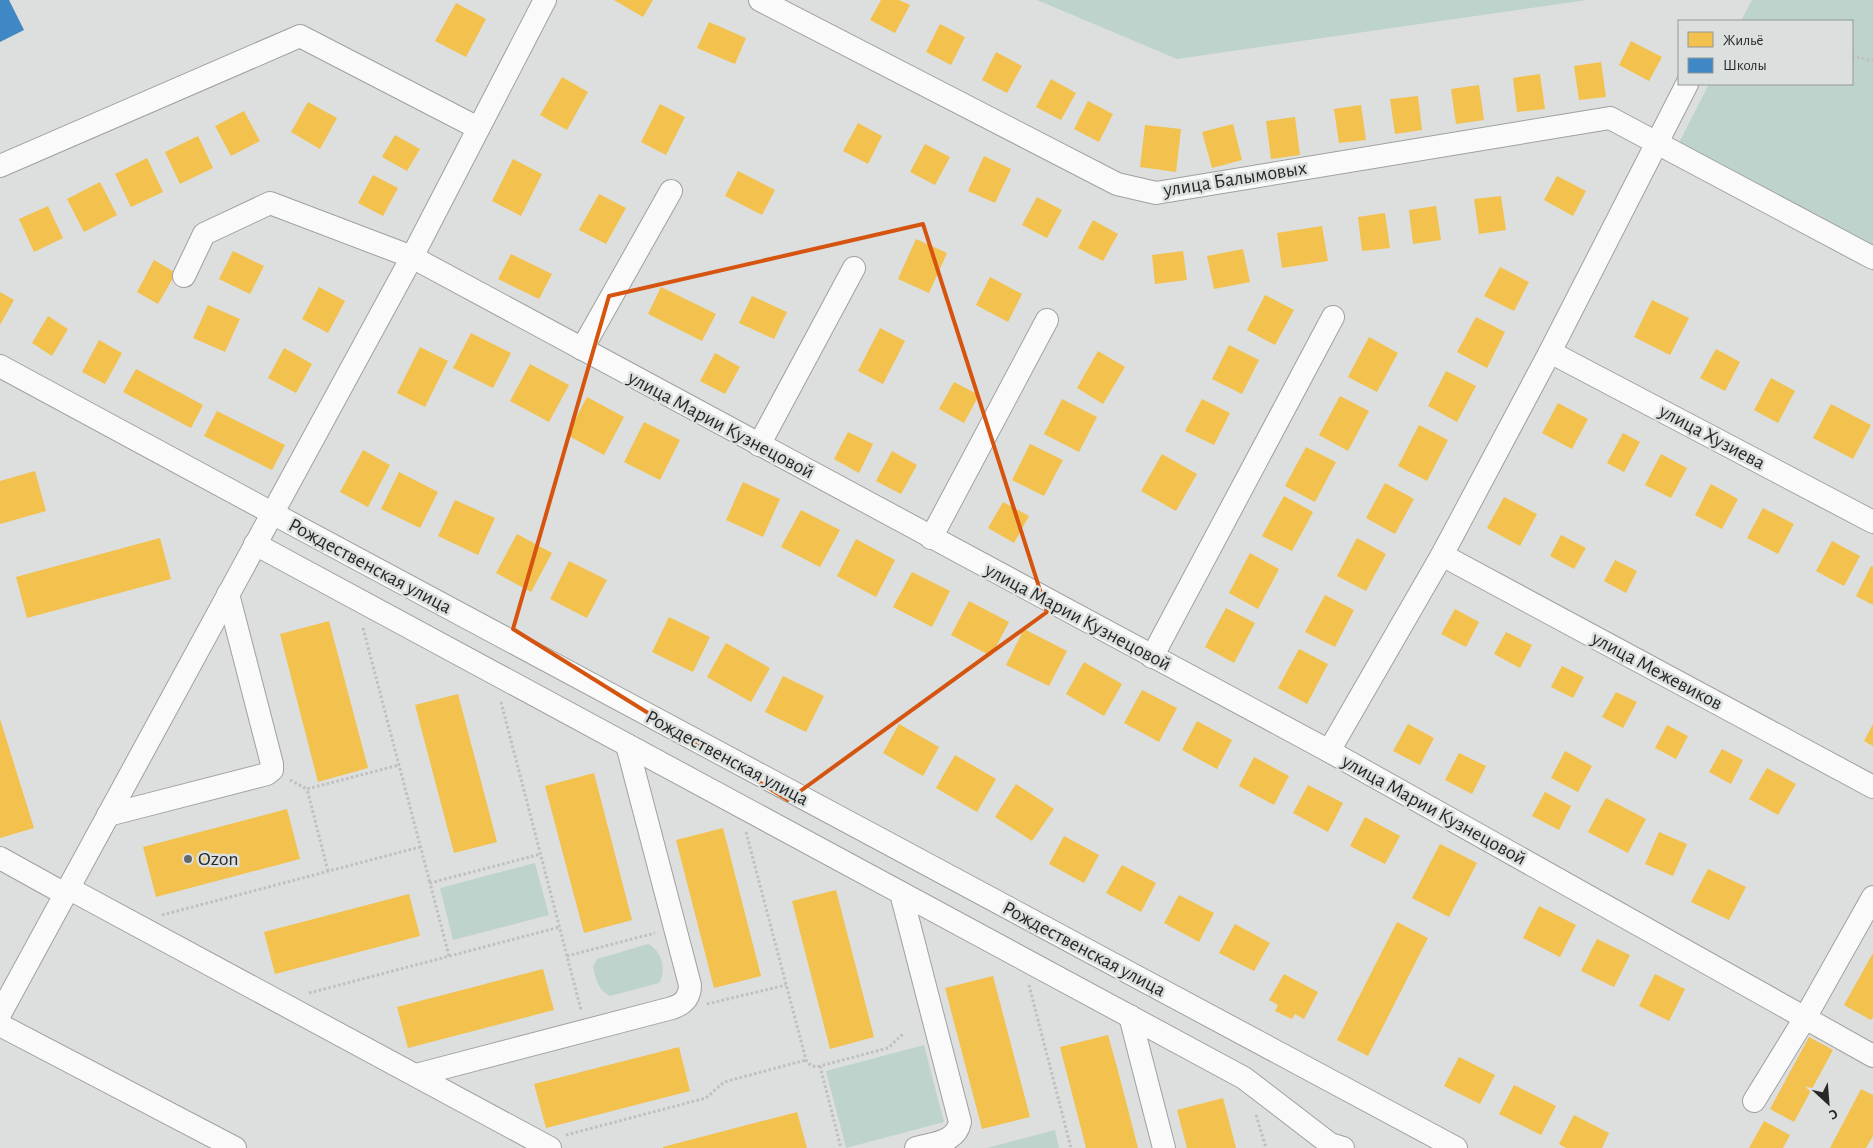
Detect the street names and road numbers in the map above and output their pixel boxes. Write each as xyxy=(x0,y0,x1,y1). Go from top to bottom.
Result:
street label: улица Балымовых xyxy=(1161,158,1308,200)
street label: улица Марии Кузнецовой xyxy=(624,367,817,483)
street label: улица Хузиева xyxy=(1655,400,1768,473)
street label: Рождественская улица xyxy=(285,515,455,617)
street label: улица Марии Кузнецовой xyxy=(981,559,1174,675)
street label: улица Межевиков xyxy=(1587,628,1726,714)
street label: Рождественская улица xyxy=(642,707,812,809)
street label: улица Марии Кузнецовой xyxy=(1338,750,1530,869)
street label: Рождественская улица xyxy=(999,898,1169,1000)

